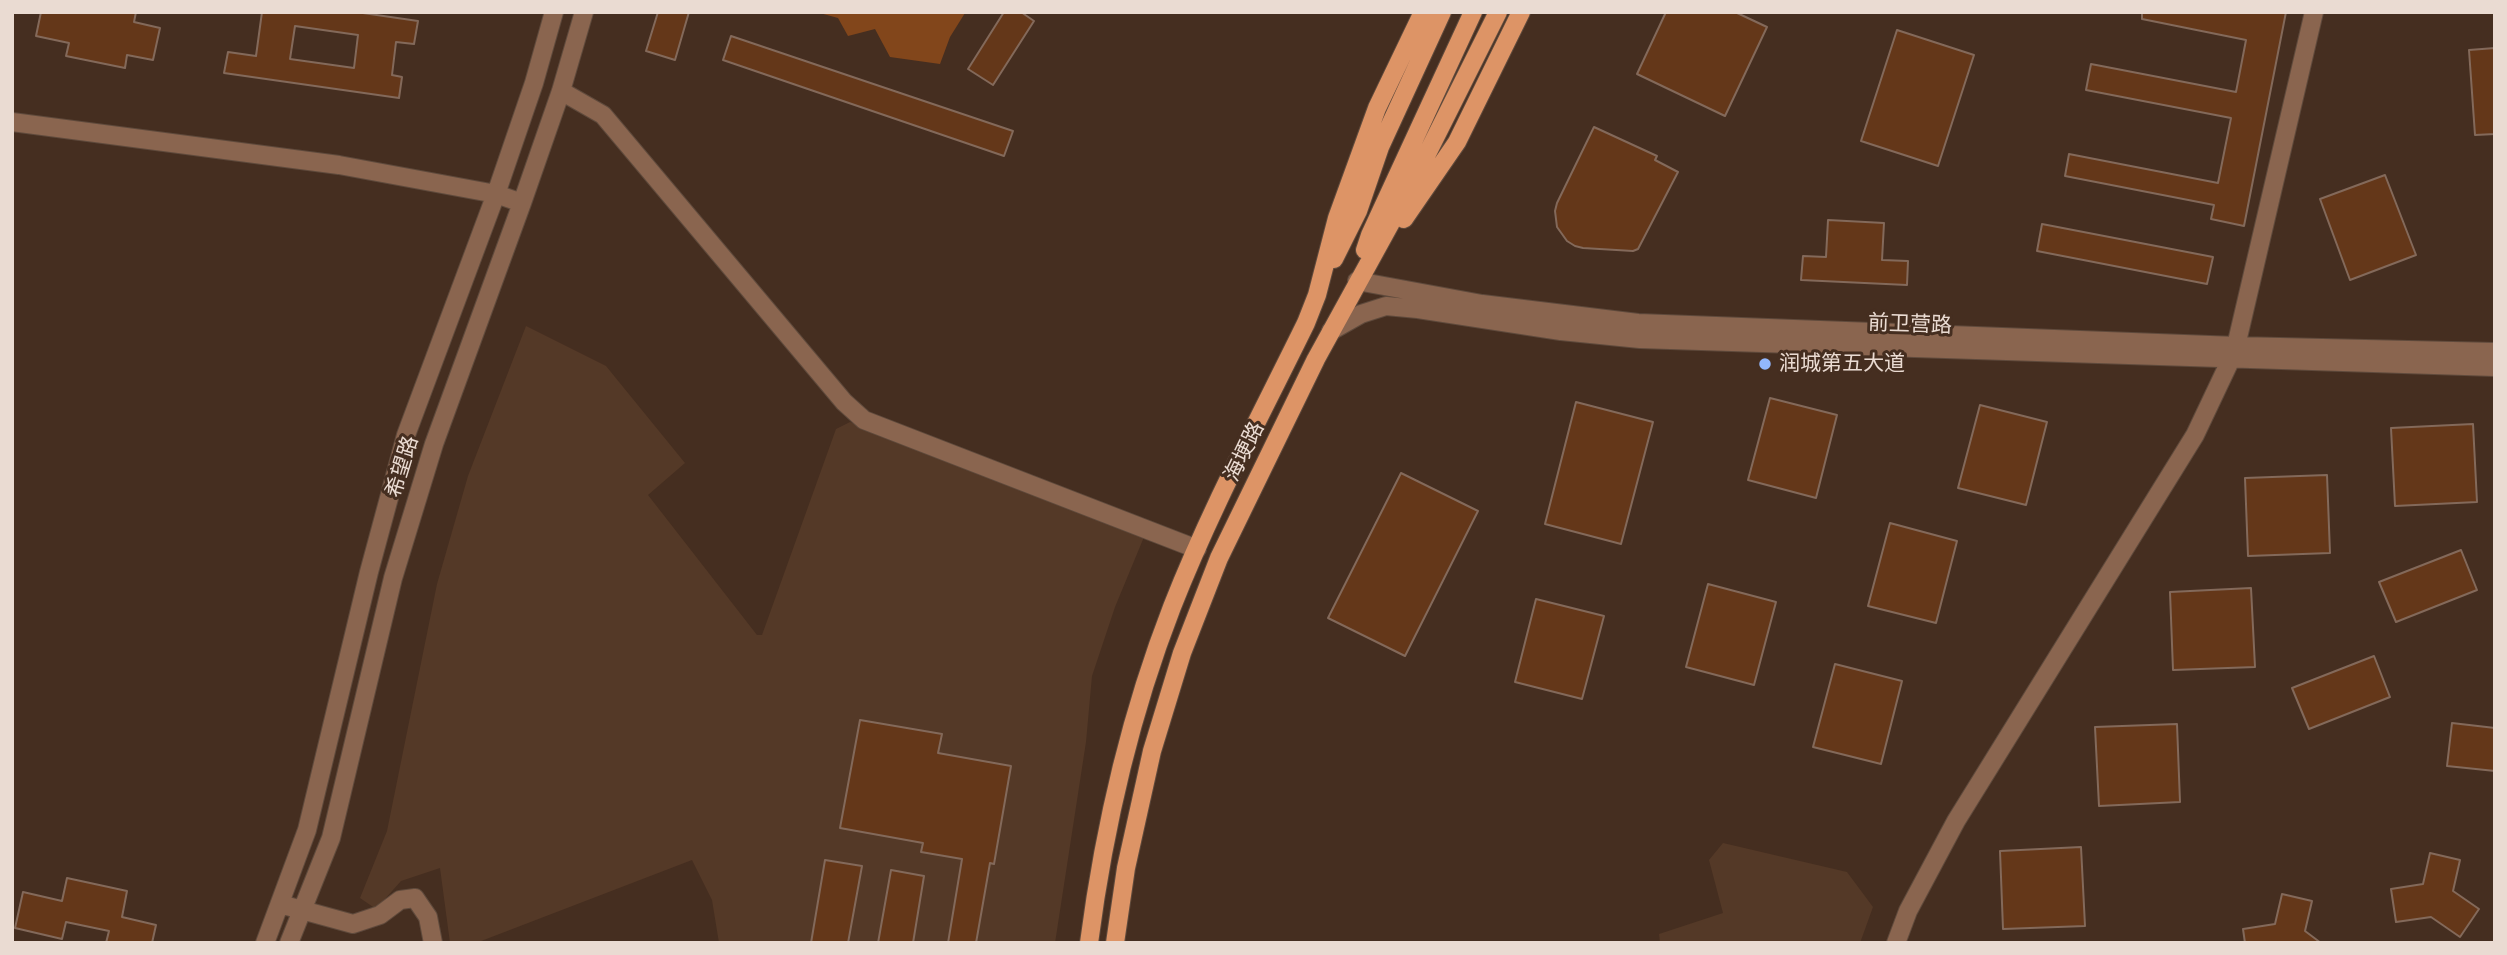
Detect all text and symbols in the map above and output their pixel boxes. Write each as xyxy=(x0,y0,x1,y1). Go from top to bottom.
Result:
street label: 前卫营路 xyxy=(1868,311,1952,339)
place label: 润城第五大道 xyxy=(1779,351,1905,377)
marker: 润城第五大道 xyxy=(1757,356,1773,372)
street label: 海埂路 xyxy=(1220,418,1270,486)
street label: 希望路 xyxy=(382,433,424,501)

